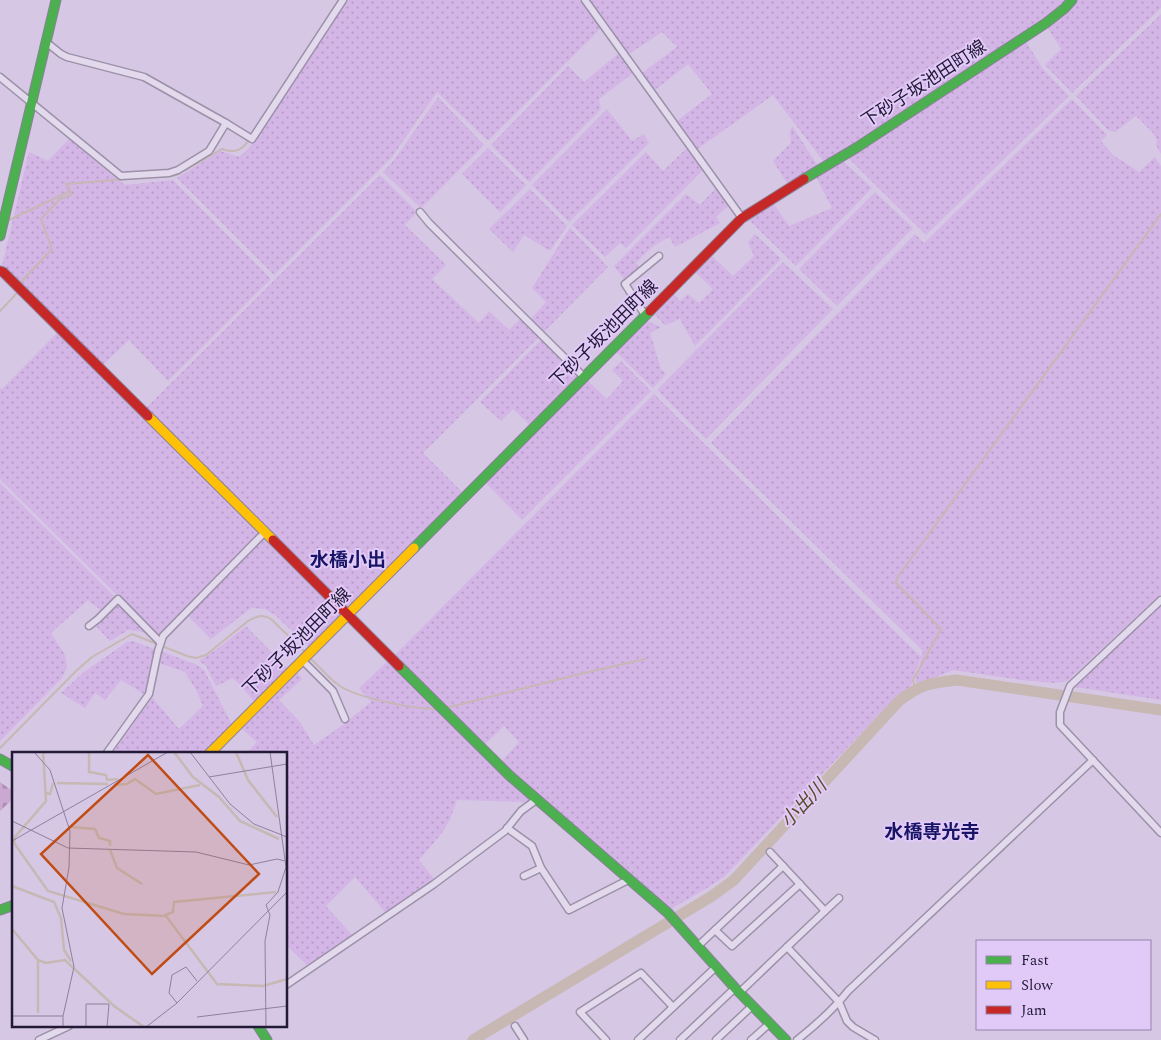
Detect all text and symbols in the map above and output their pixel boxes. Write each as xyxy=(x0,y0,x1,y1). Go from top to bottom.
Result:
street label: 下砂子坂池田町線 xyxy=(856,33,992,135)
street label: 下砂子坂池田町線 xyxy=(544,274,664,394)
district label: 水橋小出 xyxy=(310,546,386,575)
street label: 下砂子坂池田町線 xyxy=(237,582,357,702)
inset map xyxy=(12,752,288,1028)
water label: 小出川 xyxy=(774,772,835,835)
district label: 水橋専光寺 xyxy=(884,818,980,847)
legend xyxy=(976,940,1151,1030)
text: Fast xyxy=(1021,949,1049,972)
text: Slow xyxy=(1021,974,1053,997)
text: Jam xyxy=(1021,999,1047,1022)

